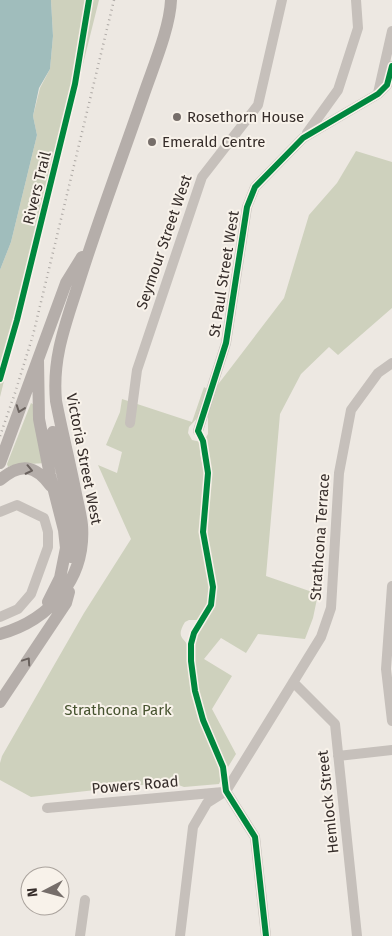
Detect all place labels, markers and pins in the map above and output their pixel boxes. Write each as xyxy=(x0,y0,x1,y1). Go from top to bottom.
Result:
place label: Rosethorn House xyxy=(187,108,304,126)
marker: Rosethorn House xyxy=(171,111,183,123)
place label: Emerald Centre xyxy=(162,133,265,151)
marker: Emerald Centre xyxy=(146,136,158,148)

